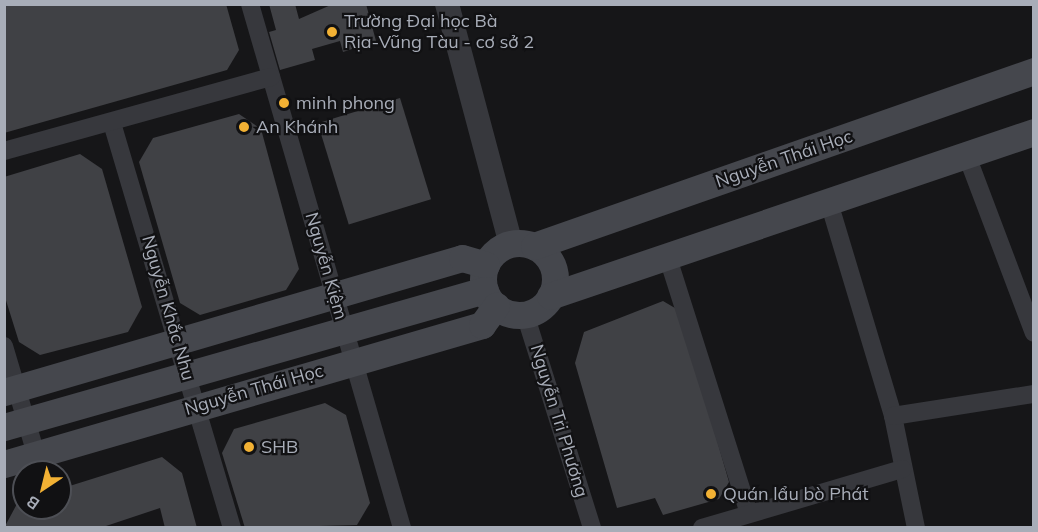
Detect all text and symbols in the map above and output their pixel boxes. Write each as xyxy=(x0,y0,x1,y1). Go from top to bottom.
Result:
place label: Trường Đại học Bà Rịa-Vũng Tàu - cơ sở 2 xyxy=(344,11,534,54)
marker: Trường Đại học Bà Rịa-Vũng Tàu - cơ sở 2 xyxy=(325,25,339,39)
place label: minh phong xyxy=(296,92,395,114)
marker: minh phong xyxy=(277,96,291,110)
place label: An Khánh xyxy=(256,116,338,138)
marker: An Khánh xyxy=(237,120,251,134)
street label: Nguyễn Thái Học xyxy=(713,125,855,193)
street label: Nguyễn Kiệm xyxy=(300,210,352,322)
street label: Nguyễn Khắc Nhu xyxy=(137,233,199,383)
street label: Nguyễn Tri Phương xyxy=(526,342,592,500)
street label: Nguyễn Thái Học xyxy=(182,360,326,420)
place label: SHB xyxy=(261,436,298,458)
marker: SHB xyxy=(242,440,256,454)
north arrow xyxy=(12,460,72,520)
place label: Quán lẩu bò Phát xyxy=(723,483,869,505)
marker: Quán lẩu bò Phát xyxy=(704,487,718,501)
text: B xyxy=(23,492,43,514)

